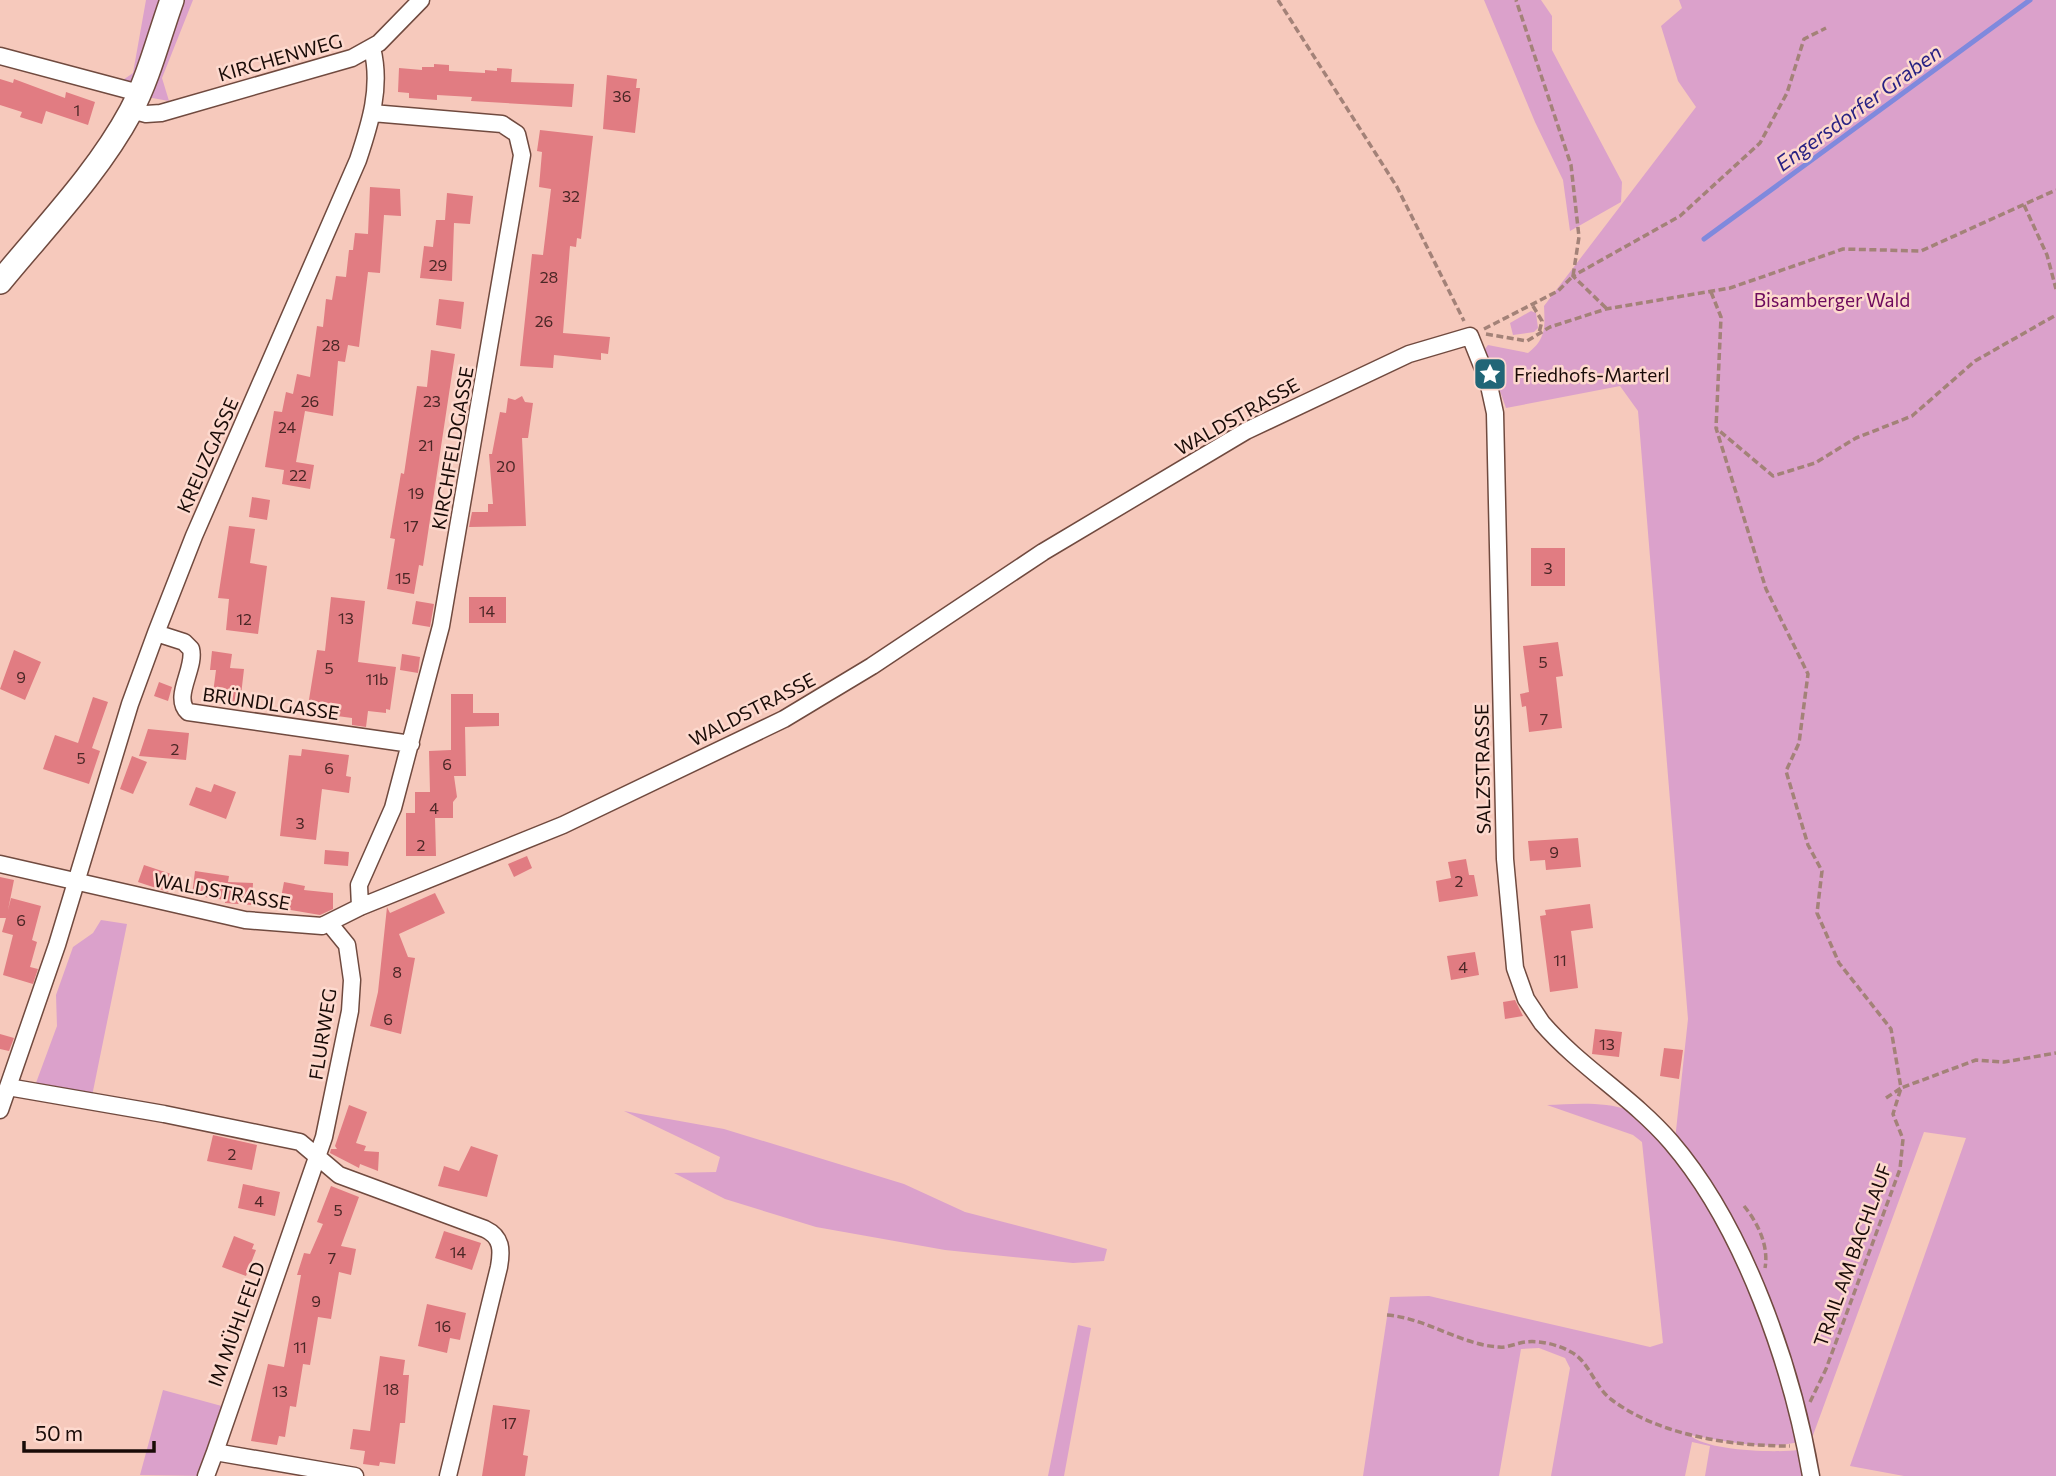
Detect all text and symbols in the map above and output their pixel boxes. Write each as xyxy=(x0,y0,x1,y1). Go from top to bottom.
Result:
street label: KIRCHENWEG xyxy=(215,28,345,86)
water label: Engersdorfer Graben xyxy=(1770,38,1946,176)
house number: 36 xyxy=(613,86,631,105)
house number: 1 xyxy=(74,100,80,119)
house number: 32 xyxy=(562,186,580,205)
house number: 29 xyxy=(429,255,447,274)
house number: 28 xyxy=(540,267,558,286)
park label: Bisamberger Wald xyxy=(1754,288,1910,311)
house number: 26 xyxy=(535,311,553,330)
house number: 28 xyxy=(322,335,340,354)
place icon: Friedhofs-Marterl xyxy=(1471,355,1509,393)
place label: Friedhofs-Marterl xyxy=(1514,363,1670,386)
street label: KIRCHFELDGASSE xyxy=(426,365,478,531)
street label: WALDSTRASSE xyxy=(1171,372,1303,460)
house number: 26 xyxy=(301,391,319,410)
house number: 23 xyxy=(423,391,441,410)
street label: KREUZGASSE xyxy=(171,394,243,516)
house number: 24 xyxy=(278,417,296,436)
house number: 21 xyxy=(418,435,434,454)
house number: 20 xyxy=(496,456,516,475)
house number: 22 xyxy=(289,465,307,484)
house number: 19 xyxy=(408,483,424,502)
house number: 17 xyxy=(403,516,419,535)
house number: 3 xyxy=(1543,558,1553,577)
house number: 15 xyxy=(395,568,411,587)
house number: 14 xyxy=(479,601,496,620)
house number: 13 xyxy=(338,608,354,627)
house number: 12 xyxy=(236,609,252,628)
house number: 5 xyxy=(1538,652,1548,671)
house number: 5 xyxy=(324,658,334,677)
house number: 9 xyxy=(16,667,26,686)
street label: WALDSTRASSE xyxy=(685,667,819,751)
house number: 11b xyxy=(365,669,389,688)
street label: BRÜNDLGASSE xyxy=(201,682,341,724)
street label: SALZSTRASSE xyxy=(1469,704,1495,834)
house number: 7 xyxy=(1540,709,1548,728)
house number: 2 xyxy=(171,739,180,758)
house number: 5 xyxy=(76,748,86,767)
house number: 6 xyxy=(442,754,452,773)
house number: 6 xyxy=(324,758,334,777)
house number: 4 xyxy=(429,798,439,817)
house number: 3 xyxy=(295,813,305,832)
house number: 2 xyxy=(417,835,426,854)
house number: 9 xyxy=(1549,842,1559,861)
street label: WALDSTRASSE xyxy=(152,868,292,914)
house number: 2 xyxy=(1455,871,1464,890)
house number: 6 xyxy=(16,910,26,929)
house number: 11 xyxy=(1553,950,1567,969)
house number: 4 xyxy=(1458,957,1468,976)
house number: 8 xyxy=(392,962,402,981)
street label: FLURWEG xyxy=(303,987,341,1081)
house number: 6 xyxy=(383,1009,393,1028)
house number: 13 xyxy=(1599,1034,1615,1053)
house number: 2 xyxy=(228,1144,237,1163)
street label: TRAIL AM BACHLAUF xyxy=(1808,1160,1896,1350)
house number: 4 xyxy=(254,1191,264,1210)
house number: 5 xyxy=(333,1200,343,1219)
house number: 14 xyxy=(450,1242,467,1261)
house number: 7 xyxy=(328,1248,336,1267)
street label: IM MÜHLFELD xyxy=(203,1258,269,1390)
house number: 9 xyxy=(311,1291,321,1310)
house number: 16 xyxy=(435,1316,451,1335)
house number: 11 xyxy=(293,1337,307,1356)
house number: 18 xyxy=(383,1379,399,1398)
house number: 13 xyxy=(272,1381,288,1400)
scale bar xyxy=(24,1410,154,1454)
house number: 17 xyxy=(501,1413,517,1432)
text: 50 m xyxy=(35,1420,83,1445)

